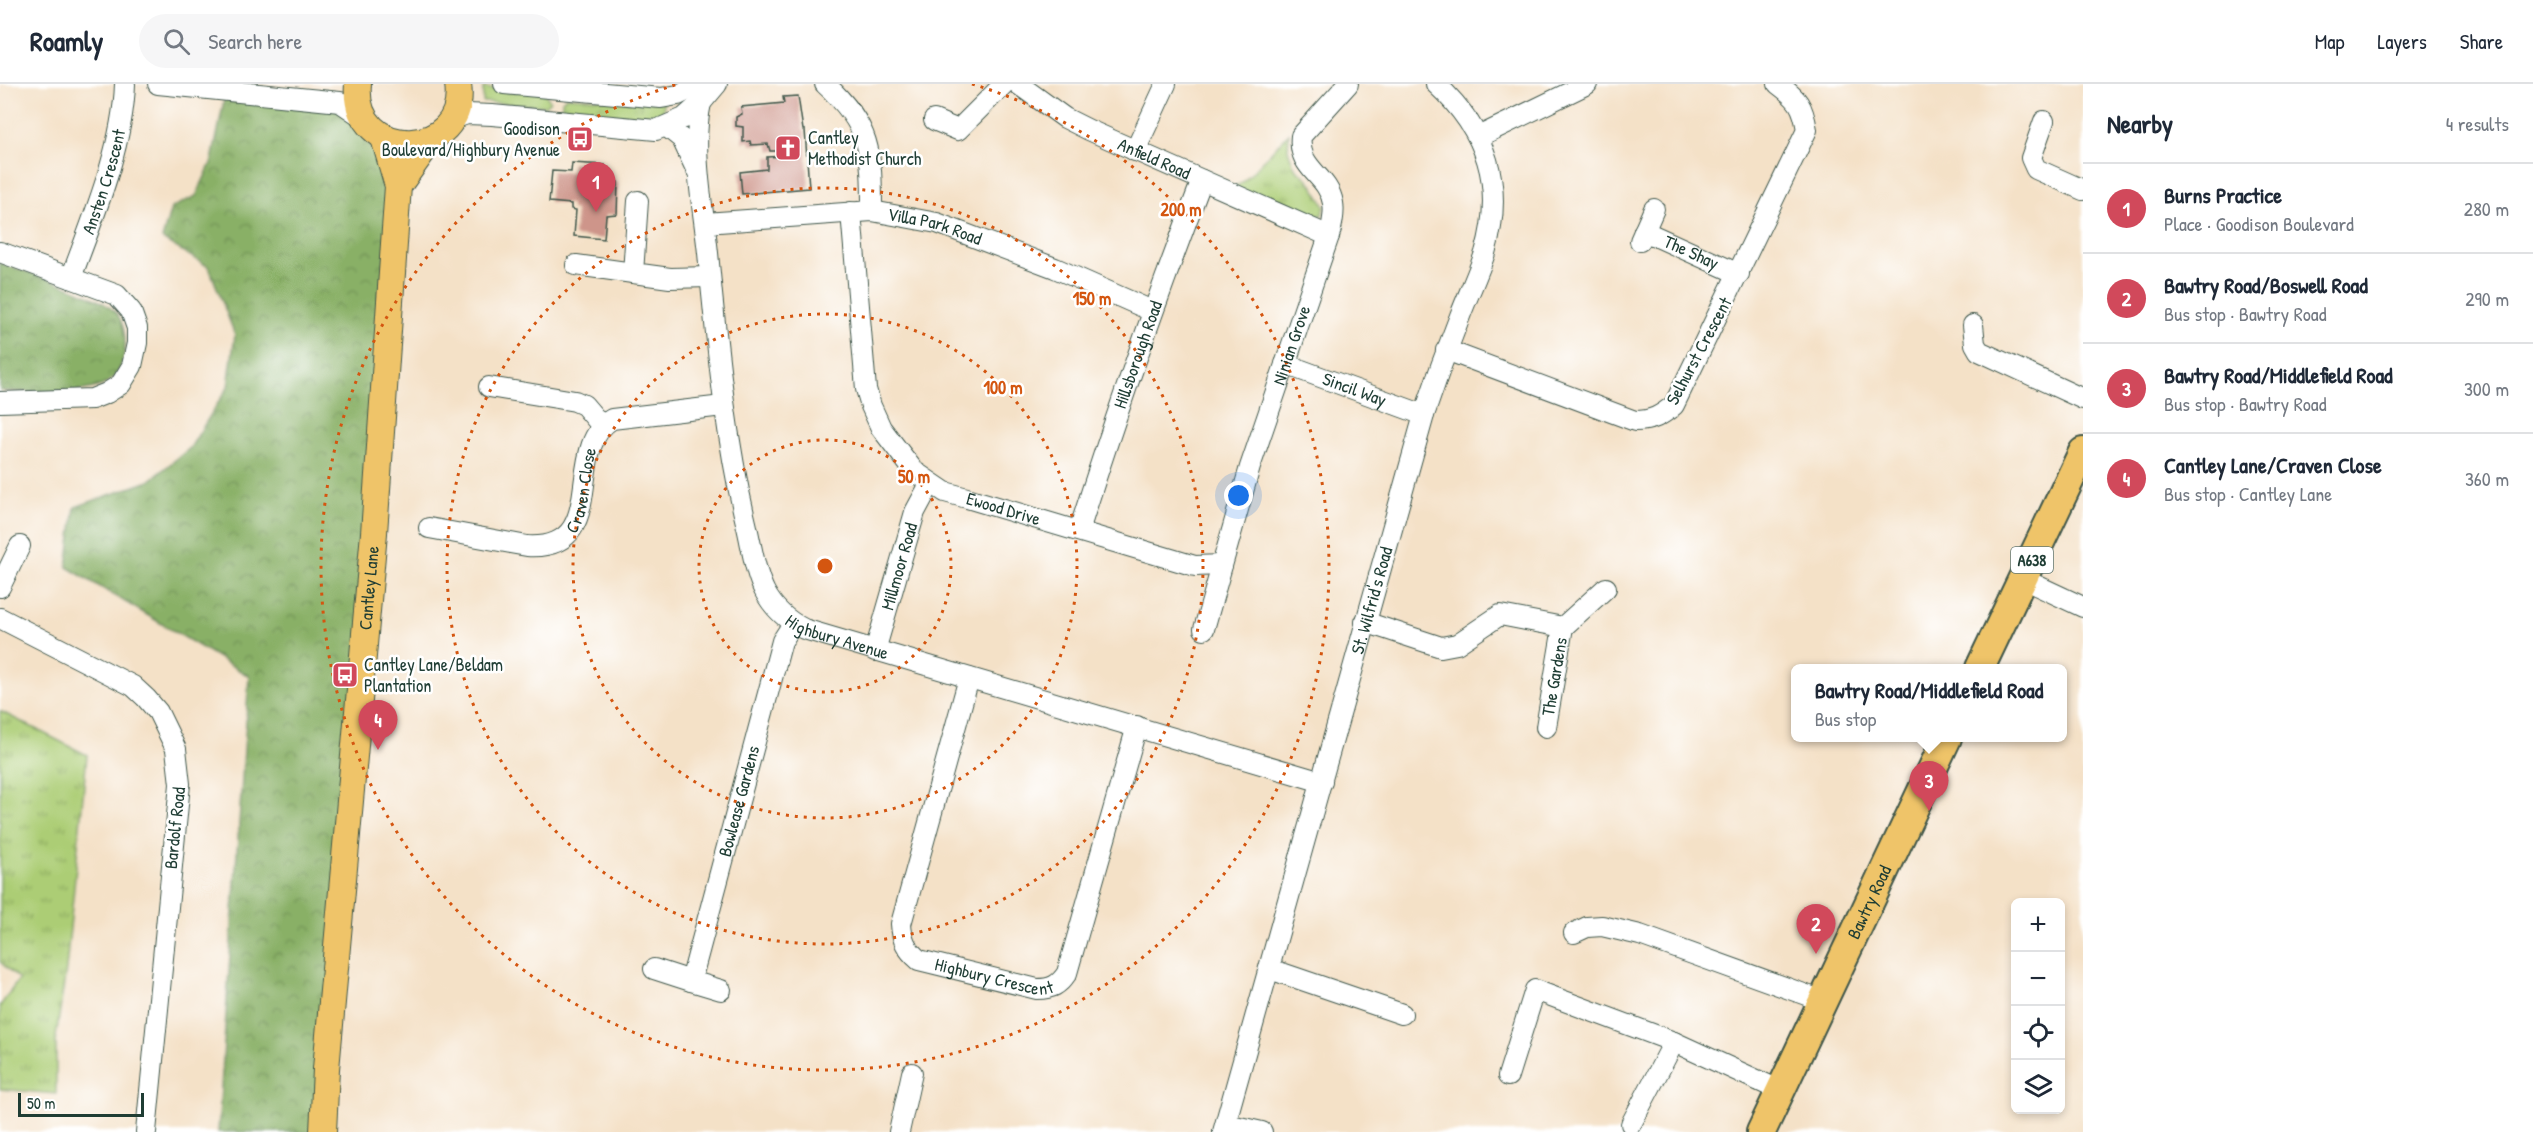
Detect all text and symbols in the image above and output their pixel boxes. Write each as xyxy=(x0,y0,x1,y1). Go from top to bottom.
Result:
search box xyxy=(139,14,559,68)
text: Roamly xyxy=(30,22,103,60)
icon: search xyxy=(160,25,193,58)
text: Search here xyxy=(208,26,302,56)
text: Map xyxy=(2315,27,2344,56)
text: Layers xyxy=(2377,27,2427,56)
text: Share xyxy=(2460,27,2503,56)
text: Nearby xyxy=(2107,106,2173,141)
text: 4 results xyxy=(2446,110,2509,137)
place label: Goodison Boulevard/Highbury Avenue xyxy=(382,116,560,162)
bus stop icon: Goodison Boulevard/Highbury Avenue xyxy=(565,124,595,154)
place label: Cantley Methodist Church xyxy=(808,125,922,171)
street label: Ansten Crescent xyxy=(75,126,131,238)
street label: Anfield Road xyxy=(1114,131,1194,185)
church icon: Cantley Methodist Church xyxy=(773,133,803,163)
pin: 1 xyxy=(576,162,616,212)
text: Burns Practice xyxy=(2164,180,2282,210)
text: 1 xyxy=(2123,195,2130,222)
text: 280 m xyxy=(2464,195,2509,222)
text: 200 m xyxy=(1161,197,1201,222)
street label: Villa Park Road xyxy=(886,201,986,251)
text: Place · Goodison Boulevard xyxy=(2164,210,2354,237)
street label: The Shay xyxy=(1660,229,1723,275)
text: Bawtry Road/Boswell Road xyxy=(2164,270,2368,300)
text: 2 xyxy=(2122,285,2131,312)
text: 290 m xyxy=(2465,285,2509,312)
text: 150 m xyxy=(1073,286,1111,311)
street label: Selhurst Crescent xyxy=(1660,292,1738,409)
street label: Hillsborough Road xyxy=(1107,297,1168,412)
text: Bus stop · Bawtry Road xyxy=(2164,300,2327,327)
street label: Ninian Grove xyxy=(1266,302,1316,388)
text: Bawtry Road/Middlefield Road xyxy=(2164,360,2393,390)
street label: Sincil Way xyxy=(1319,366,1390,412)
text: 100 m xyxy=(983,375,1023,400)
text: 3 xyxy=(2122,375,2131,402)
text: 300 m xyxy=(2464,375,2509,402)
text: Bus stop · Bawtry Road xyxy=(2164,390,2327,417)
street label: Craven Close xyxy=(559,445,602,538)
text: Cantley Lane/Craven Close xyxy=(2164,450,2382,480)
text: 50 m xyxy=(898,464,930,489)
text: 4 xyxy=(2123,465,2130,492)
text: 360 m xyxy=(2465,465,2509,492)
text: Bus stop · Cantley Lane xyxy=(2164,480,2332,507)
your location xyxy=(1224,481,1253,510)
street label: Ewood Drive xyxy=(964,486,1044,531)
street label: Millmoor Road xyxy=(874,520,923,613)
street label: St. Wilfrid's Road xyxy=(1345,544,1398,657)
street label: Cantley Lane xyxy=(352,545,385,631)
road number: A638 xyxy=(2011,547,2053,573)
centre of rings xyxy=(815,556,835,576)
street label: Highbury Avenue xyxy=(780,608,892,665)
street label: The Gardens xyxy=(1535,635,1573,718)
place label: Cantley Lane/Beldam Plantation xyxy=(364,652,503,698)
bus stop icon: Cantley Lane/Beldam Plantation xyxy=(330,660,360,690)
popup xyxy=(1791,664,2067,742)
text: Bawtry Road/Middlefield Road xyxy=(1815,675,2043,705)
pin: 4 xyxy=(358,700,398,750)
text: Bus stop xyxy=(1815,705,1876,732)
street label: Bowlease Gardens xyxy=(712,743,765,859)
pin: 3 xyxy=(1910,762,1948,811)
street label: Bardolf Road xyxy=(158,786,191,870)
street label: Bawtry Road xyxy=(1841,861,1897,943)
map controls xyxy=(2011,898,2065,1114)
button: + xyxy=(2011,898,2065,952)
pin: 2 xyxy=(1796,904,1836,954)
street label: Highbury Crescent xyxy=(932,951,1057,1001)
button: − xyxy=(2011,952,2065,1006)
button: locate xyxy=(2011,1006,2065,1060)
button: layers xyxy=(2011,1060,2065,1114)
scale bar xyxy=(18,1090,144,1118)
text: 50 m xyxy=(27,1092,56,1114)

